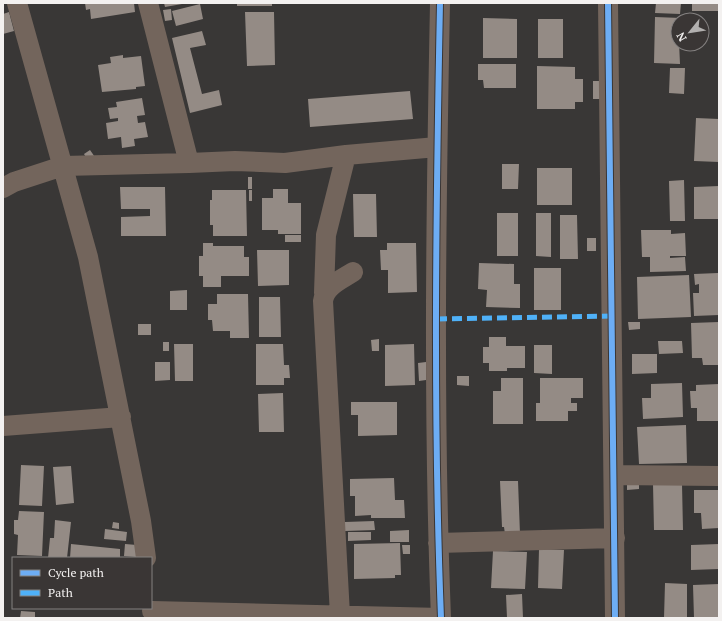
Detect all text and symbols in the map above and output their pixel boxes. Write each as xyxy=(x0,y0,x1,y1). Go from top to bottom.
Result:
north arrow xyxy=(670,12,710,52)
text: N xyxy=(673,29,689,44)
legend xyxy=(12,557,152,609)
text: Cycle path xyxy=(48,565,104,580)
text: Path xyxy=(48,585,73,600)

